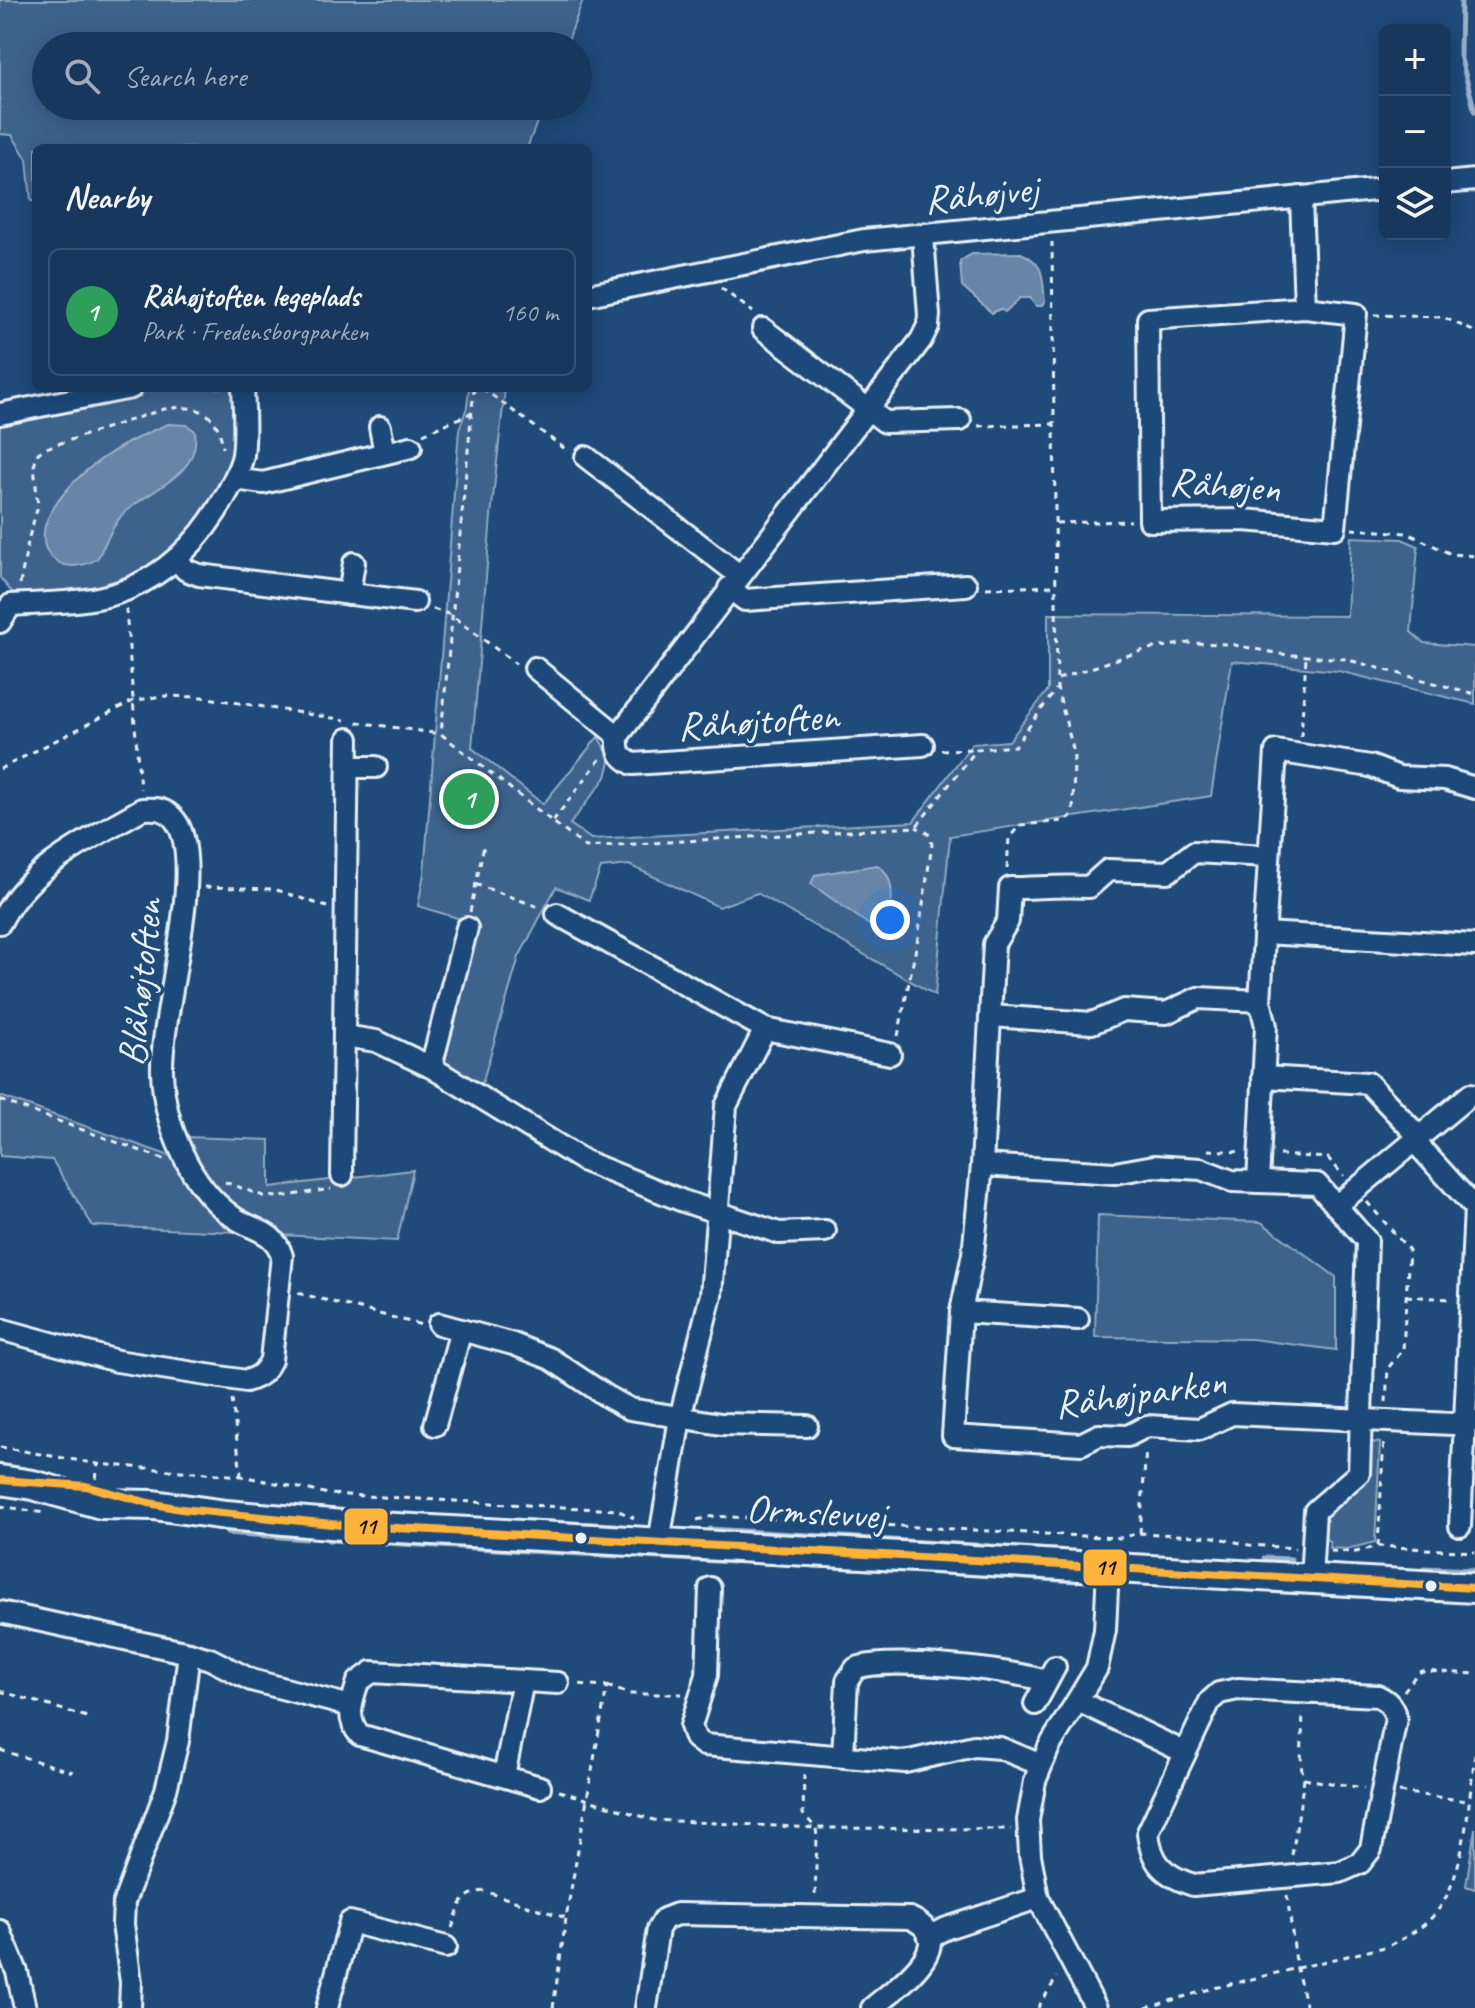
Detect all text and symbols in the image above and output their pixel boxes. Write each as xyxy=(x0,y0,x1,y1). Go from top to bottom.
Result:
map controls xyxy=(1379,24,1451,240)
button: + xyxy=(1379,24,1451,96)
search box xyxy=(32,32,592,120)
icon: search xyxy=(60,54,104,98)
text: Search here xyxy=(124,57,246,95)
button: − xyxy=(1379,96,1451,168)
street label: Råhøjvej xyxy=(922,163,1044,225)
button: layers xyxy=(1379,168,1451,240)
text: Nearby xyxy=(64,175,150,218)
text: Råhøjtoften legeplads xyxy=(142,277,360,315)
text: 1 xyxy=(86,296,98,329)
text: 160 m xyxy=(502,296,558,329)
text: Park · Fredensborgparken xyxy=(142,315,369,348)
street label: Råhøjen xyxy=(1168,456,1283,514)
street label: Råhøjtoften xyxy=(676,690,842,752)
pin: 1 xyxy=(443,769,495,829)
street label: Blåhøjtoften xyxy=(106,894,174,1068)
your location xyxy=(870,900,910,940)
street label: Råhøjparken xyxy=(1051,1356,1230,1430)
street label: Ormslevvej xyxy=(745,1483,891,1541)
line badge: 11 xyxy=(343,1507,389,1546)
text: 11 xyxy=(356,1513,378,1541)
unlabelled marker xyxy=(573,1530,589,1546)
line badge: 11 xyxy=(1082,1548,1128,1587)
text: 11 xyxy=(1095,1554,1117,1582)
unlabelled marker xyxy=(1423,1578,1439,1594)

